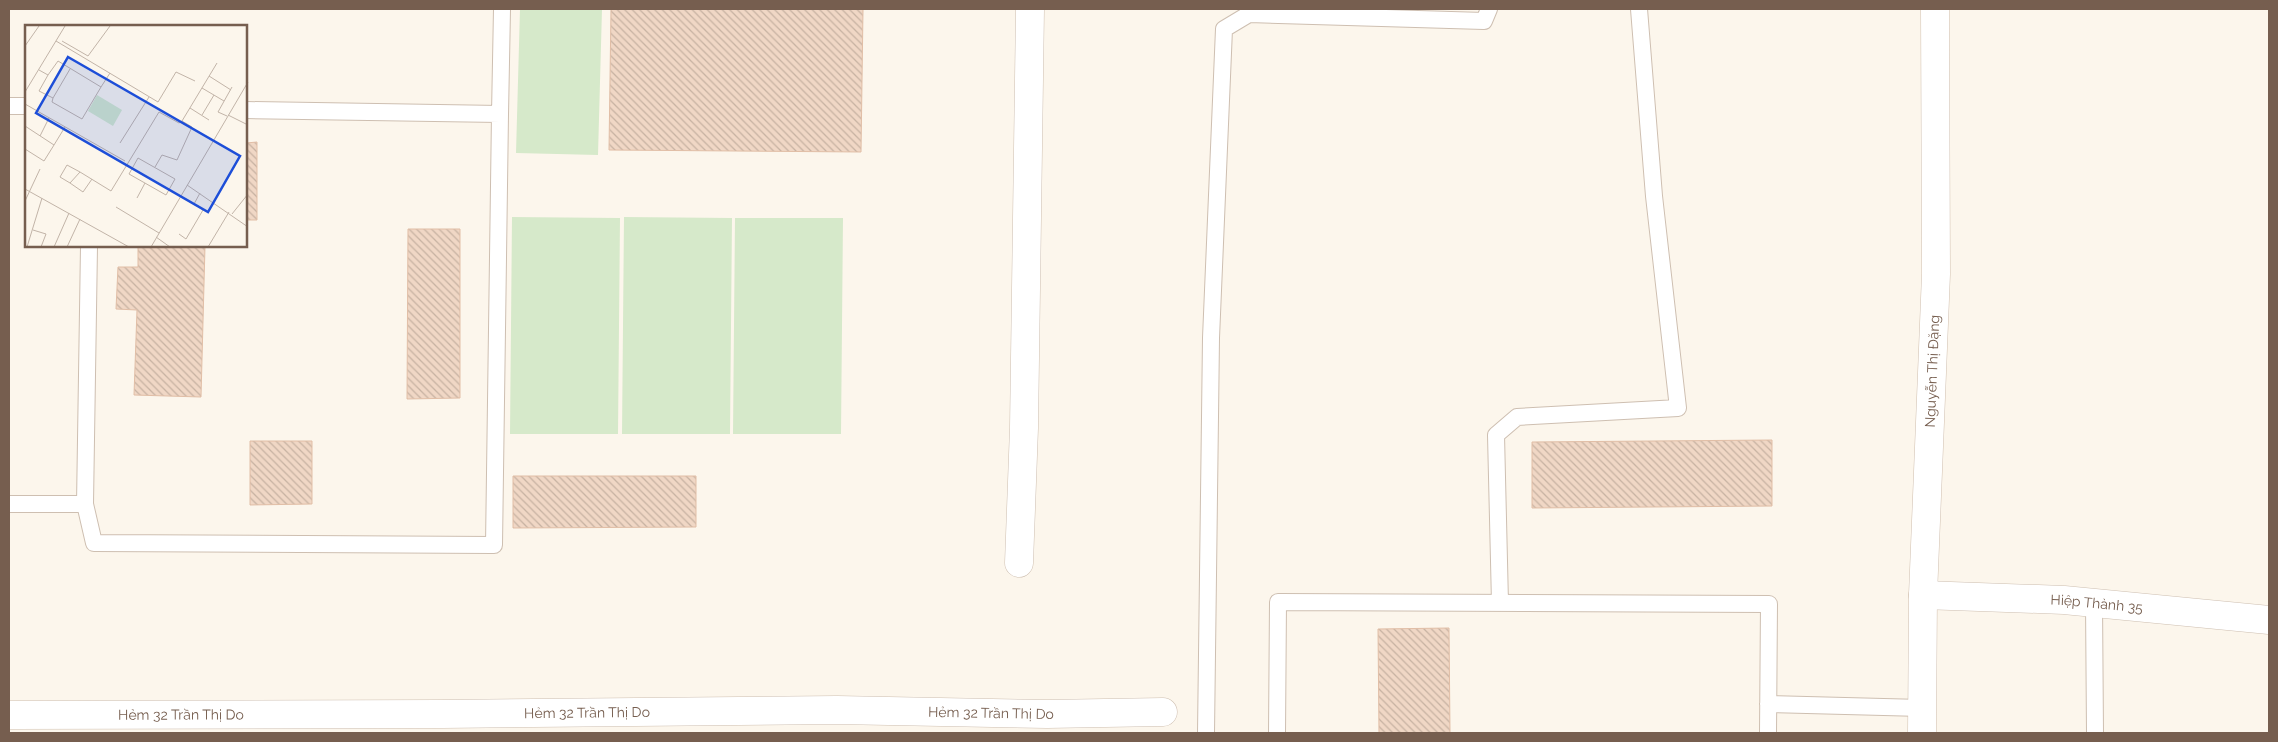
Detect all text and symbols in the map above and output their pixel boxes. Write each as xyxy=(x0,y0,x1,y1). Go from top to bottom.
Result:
inset map xyxy=(25,25,248,248)
street label: Nguyễn Thị Đặng xyxy=(1922,315,1942,428)
street label: Hiệp Thành 35 xyxy=(2050,592,2144,616)
street label: Hẻm 32 Trần Thị Do xyxy=(524,704,650,721)
street label: Hẻm 32 Trần Thị Do xyxy=(928,704,1054,722)
street label: Hẻm 32 Trần Thị Do xyxy=(118,706,244,723)

